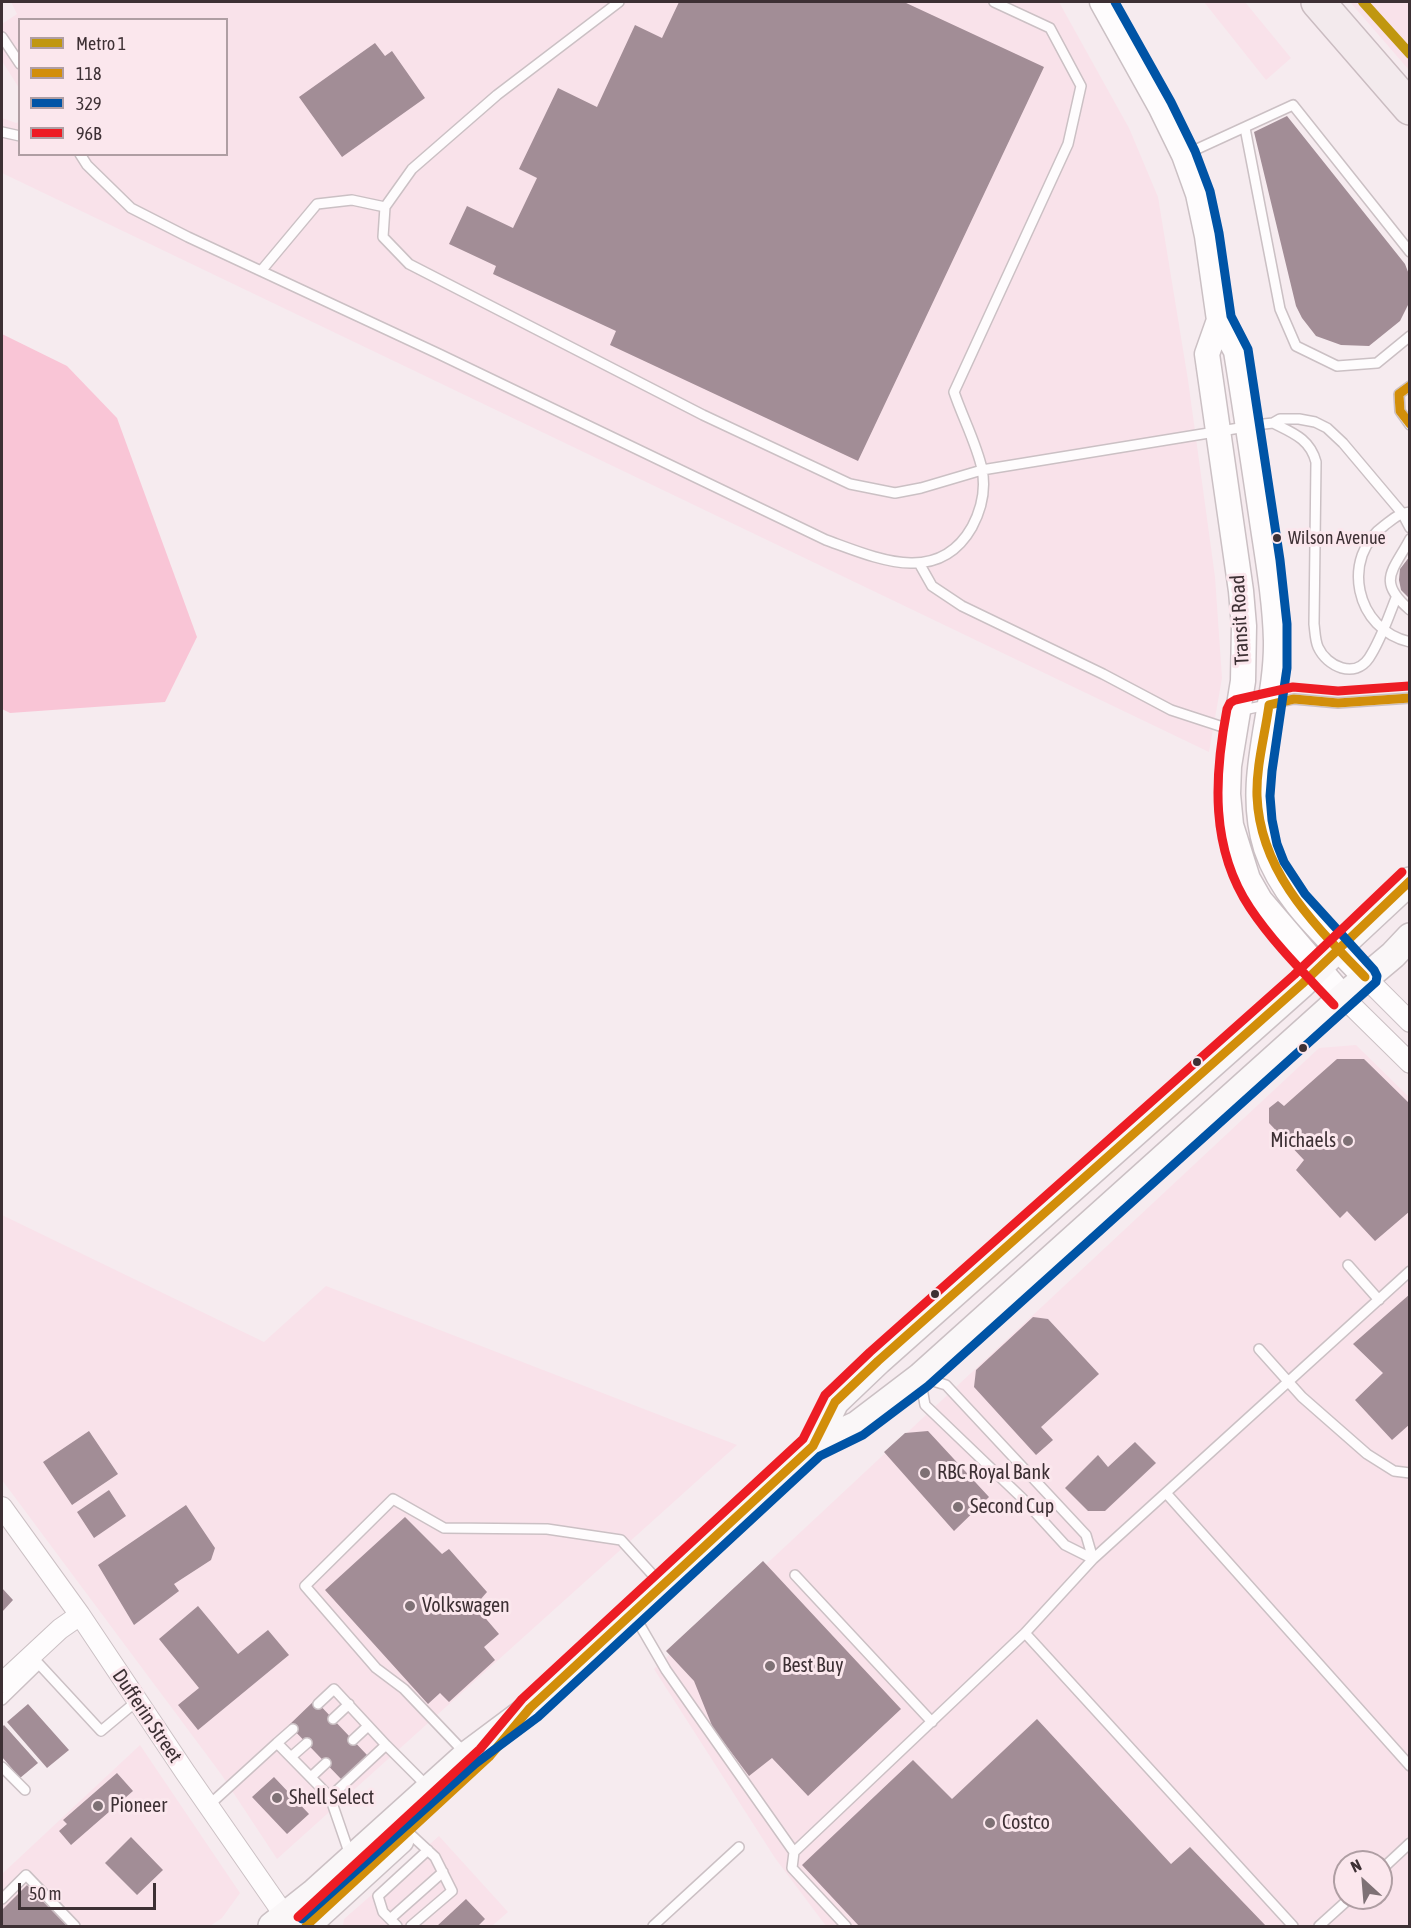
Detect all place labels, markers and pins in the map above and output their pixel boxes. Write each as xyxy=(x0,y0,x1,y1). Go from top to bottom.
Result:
place label: Wilson Avenue xyxy=(1288,527,1386,549)
marker: Wilson Avenue xyxy=(1271,532,1283,544)
unlabelled marker xyxy=(1297,1042,1309,1054)
unlabelled marker xyxy=(1191,1056,1203,1068)
place label: Michaels xyxy=(1270,1129,1336,1153)
marker: Michaels xyxy=(1341,1134,1355,1148)
unlabelled marker xyxy=(929,1288,941,1300)
place label: RBC Royal Bank xyxy=(937,1461,1050,1485)
marker: RBC Royal Bank xyxy=(918,1466,932,1480)
place label: Second Cup xyxy=(970,1495,1054,1519)
marker: Second Cup xyxy=(951,1500,965,1514)
place label: Volkswagen xyxy=(422,1594,510,1618)
marker: Volkswagen xyxy=(403,1599,417,1613)
place label: Best Buy xyxy=(782,1654,843,1678)
marker: Best Buy xyxy=(763,1659,777,1673)
place label: Shell Select xyxy=(289,1786,374,1810)
marker: Shell Select xyxy=(270,1791,284,1805)
place label: Pioneer xyxy=(110,1794,167,1818)
marker: Pioneer xyxy=(91,1799,105,1813)
place label: Costco xyxy=(1002,1811,1050,1835)
marker: Costco xyxy=(983,1816,997,1830)

